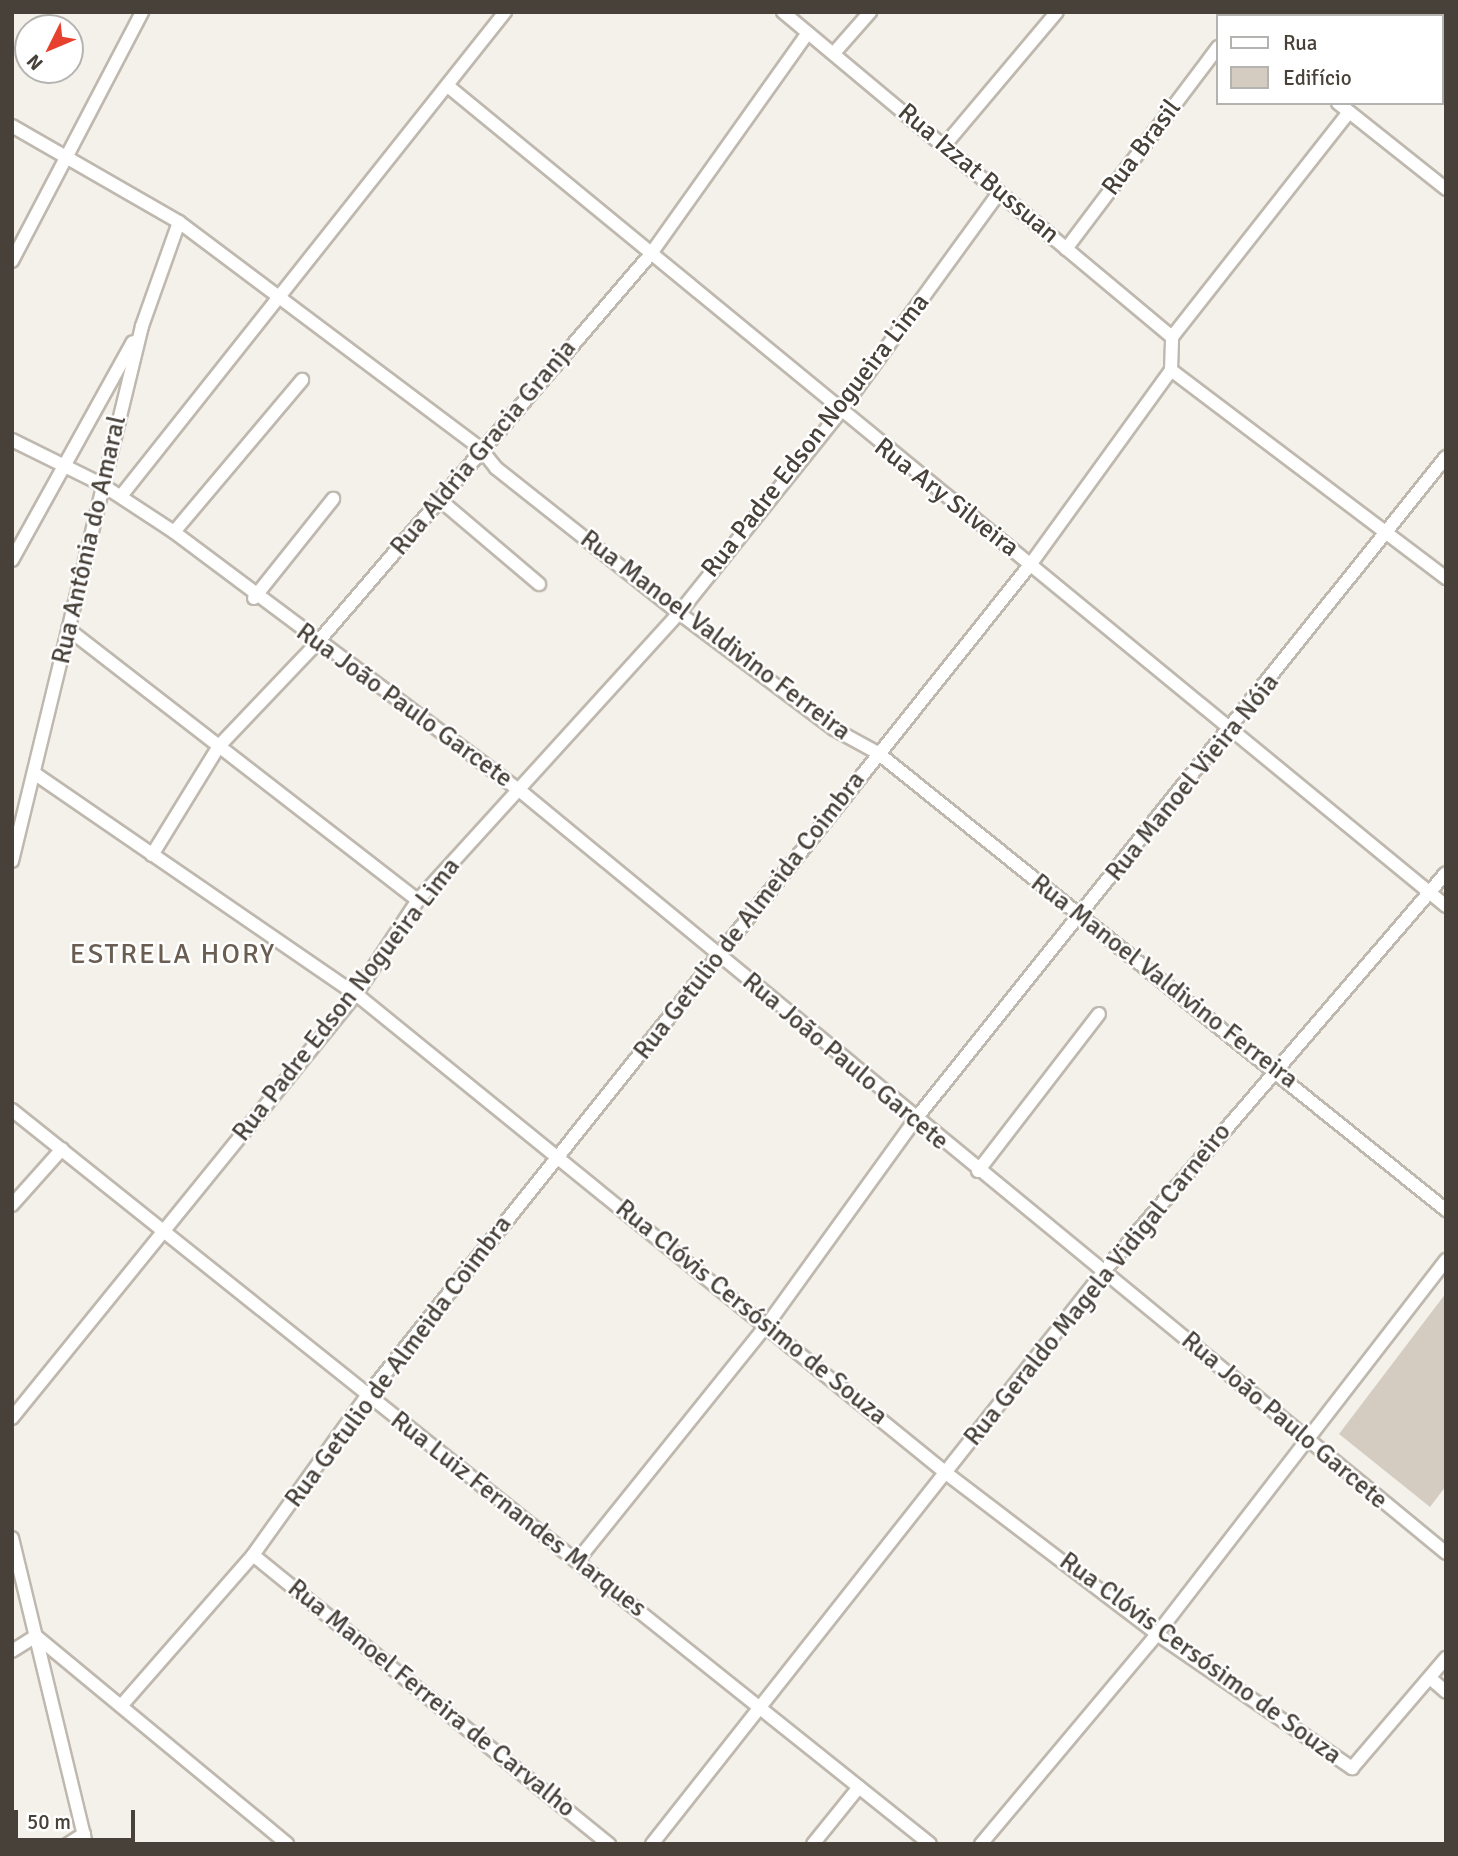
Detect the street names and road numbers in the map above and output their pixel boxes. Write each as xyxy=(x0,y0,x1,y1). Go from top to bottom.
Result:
street label: Rua Brasil xyxy=(1096,94,1188,202)
street label: Rua Izzat Bussuan xyxy=(891,97,1065,251)
street label: Rua Padre Edson Nogueira Lima xyxy=(696,288,936,584)
street label: Rua Aldria Gracia Granja xyxy=(384,334,584,562)
street label: Rua Antônia do Amaral xyxy=(46,413,134,667)
street label: Rua Ary Silveira xyxy=(867,432,1025,564)
street label: Rua Manoel Valdivino Ferreira xyxy=(574,524,856,748)
street label: Rua João Paulo Garcete xyxy=(290,617,518,795)
street label: Rua Manoel Vieira Nóia xyxy=(1100,668,1286,888)
street label: Rua Getulio de Almeida Coimbra xyxy=(628,766,872,1066)
street label: Rua Padre Edson Nogueira Lima xyxy=(227,852,467,1148)
street label: Rua Manoel Valdivino Ferreira xyxy=(1024,868,1304,1096)
street label: Rua João Paulo Garcete xyxy=(735,967,955,1157)
street label: Rua Geraldo Magela Vidigal Carneiro xyxy=(958,1117,1238,1453)
street label: Rua Clóvis Cersósimo de Souza xyxy=(609,1194,893,1432)
street label: Rua Getulio de Almeida Coimbra xyxy=(279,1210,519,1514)
street label: Rua João Paulo Garcete xyxy=(1174,1326,1394,1516)
street label: Rua Luiz Fernandes Marques xyxy=(384,1405,652,1625)
street label: Rua Clóvis Cersósimo de Souza xyxy=(1053,1546,1347,1772)
street label: Rua Manoel Ferreira de Carvalho xyxy=(281,1573,581,1825)

